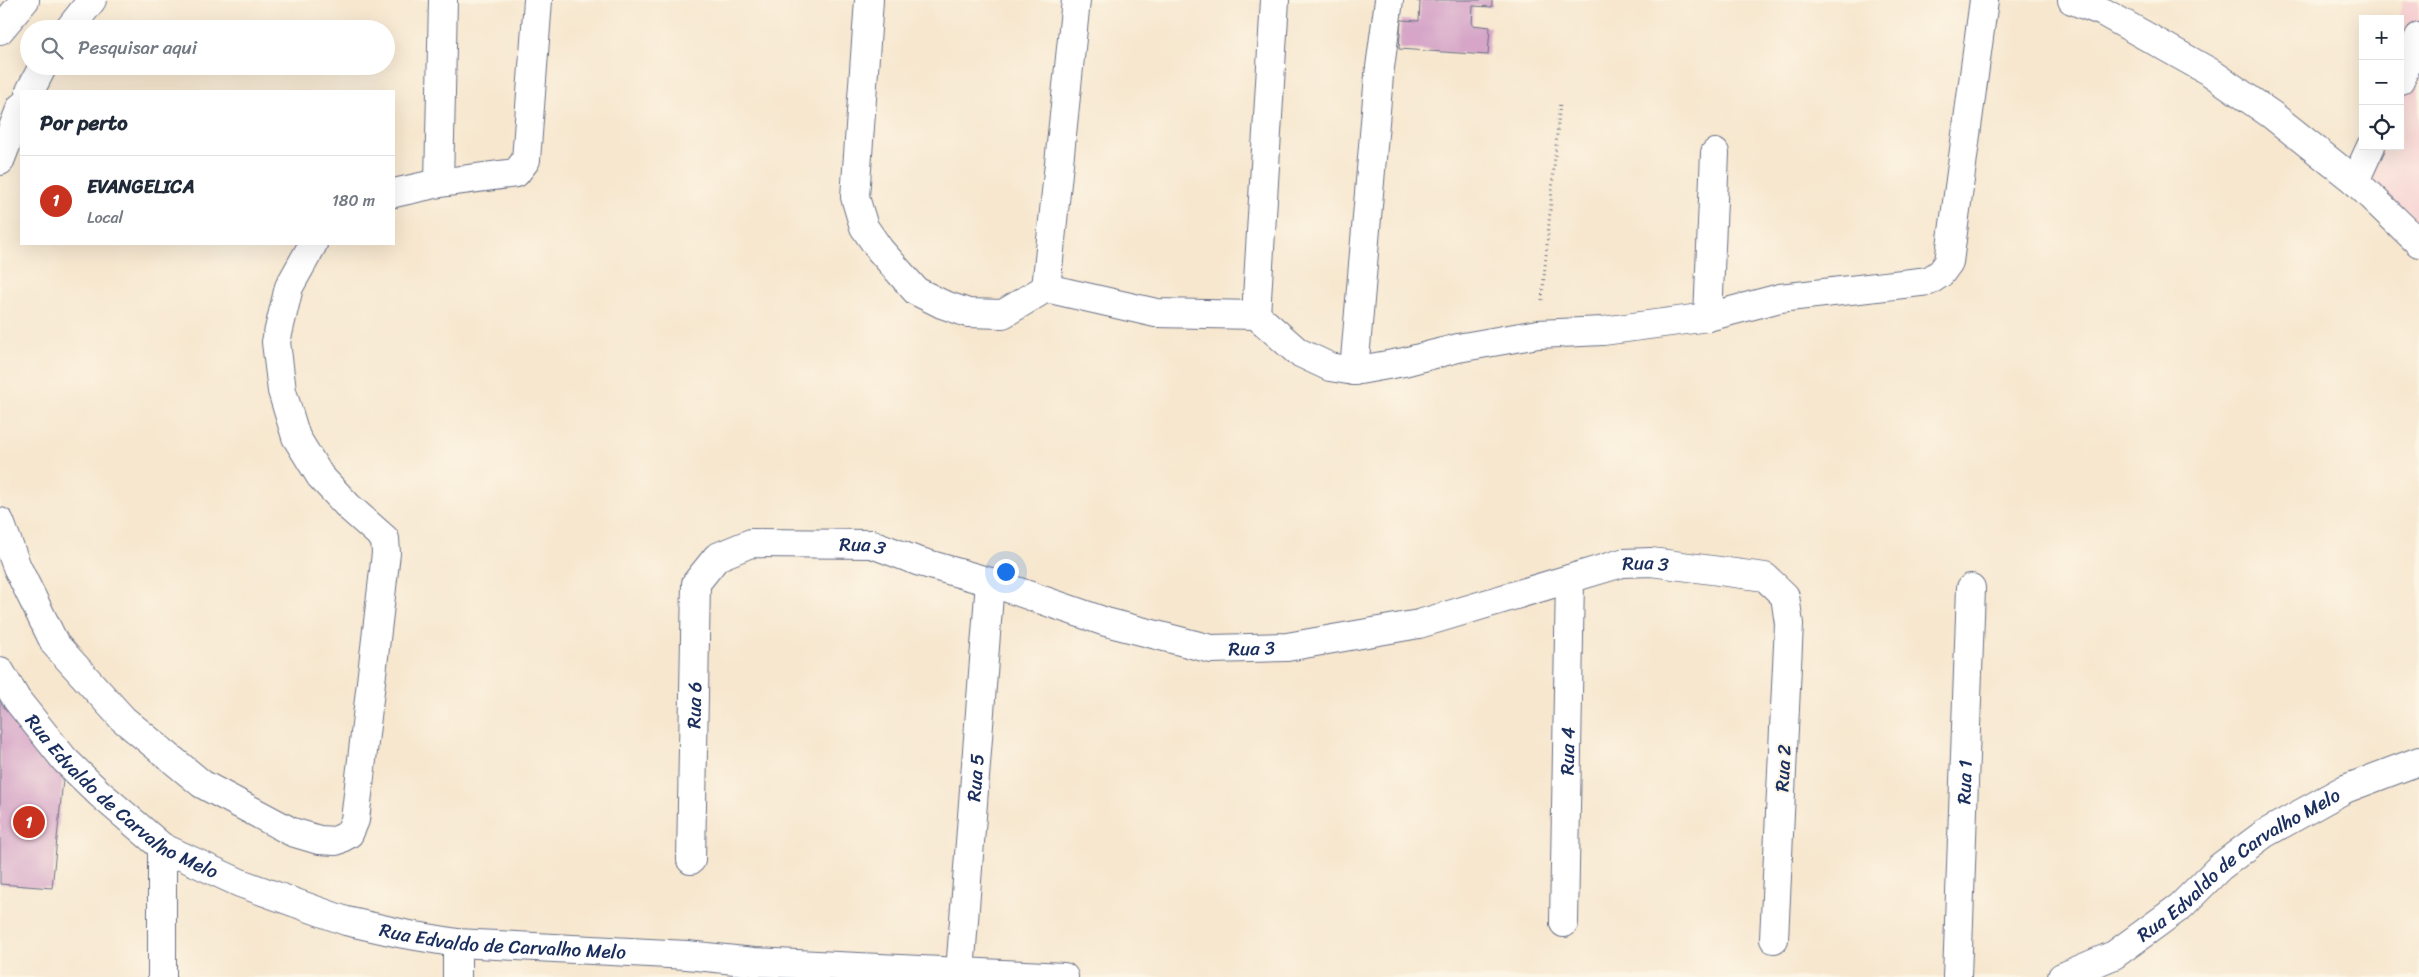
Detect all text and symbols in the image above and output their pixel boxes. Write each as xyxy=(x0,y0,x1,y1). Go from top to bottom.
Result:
map controls xyxy=(2359,15,2404,150)
button: + xyxy=(2359,15,2404,60)
search box xyxy=(20,20,395,75)
text: Pesquisar aqui xyxy=(78,31,197,64)
icon: search xyxy=(38,34,66,62)
button: − xyxy=(2359,60,2404,105)
text: Por perto xyxy=(40,104,128,142)
button: locate xyxy=(2359,105,2404,150)
text: EVANGELICA xyxy=(87,170,195,203)
text: 1 xyxy=(53,186,59,215)
text: 180 m xyxy=(332,186,375,215)
text: Local xyxy=(87,203,123,232)
street label: Rua 3 xyxy=(839,527,892,565)
street label: Rua 3 xyxy=(1622,545,1671,581)
your location xyxy=(993,559,1019,585)
street label: Rua 3 xyxy=(1228,631,1276,665)
street label: Rua 6 xyxy=(677,681,711,729)
street label: Rua Edvaldo de Carvalho Melo xyxy=(17,706,224,888)
street label: Rua 4 xyxy=(1550,727,1584,775)
street label: Rua 2 xyxy=(1765,744,1801,792)
street label: Rua 5 xyxy=(957,752,993,803)
street label: Rua 1 xyxy=(1947,759,1981,805)
street label: Rua Edvaldo de Carvalho Melo xyxy=(2129,778,2347,950)
pin: 1 xyxy=(13,803,45,841)
street label: Rua Edvaldo de Carvalho Melo xyxy=(377,913,627,968)

